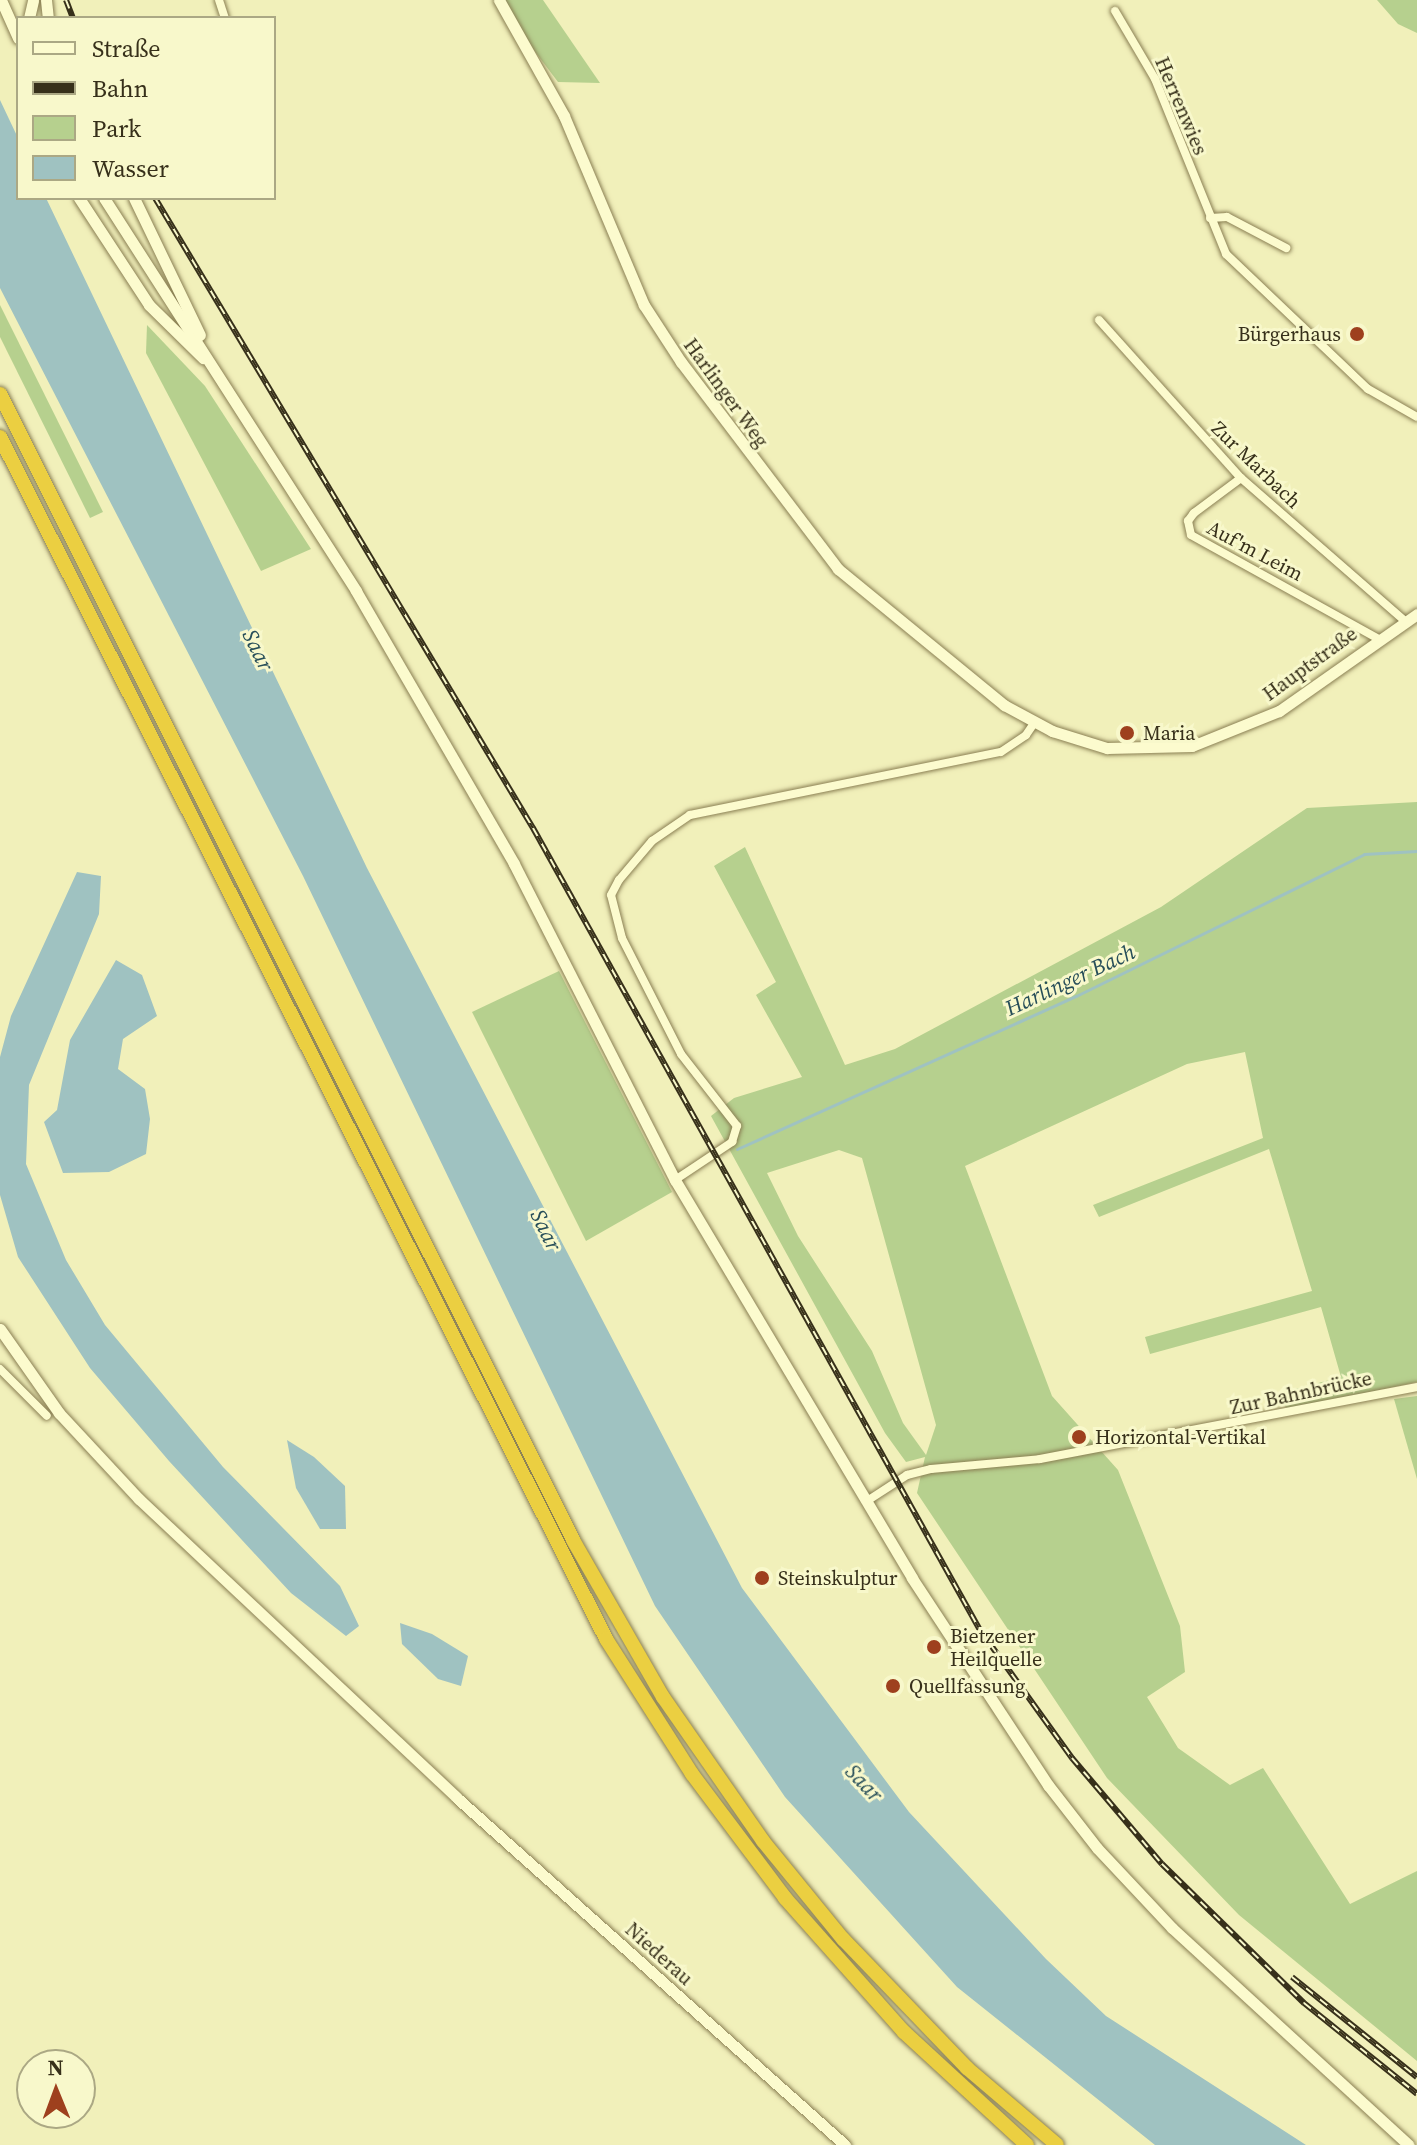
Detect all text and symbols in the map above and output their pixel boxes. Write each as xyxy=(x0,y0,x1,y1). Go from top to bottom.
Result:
legend xyxy=(16,16,276,200)
text: Straße xyxy=(92,32,160,65)
street label: Herrenwies xyxy=(1150,53,1212,159)
text: Bahn xyxy=(92,72,148,105)
text: Park xyxy=(92,112,141,145)
text: Wasser xyxy=(92,152,169,185)
place label: Bürgerhaus xyxy=(1238,322,1341,346)
marker: Bürgerhaus xyxy=(1348,325,1366,343)
street label: Harlinger Weg xyxy=(678,334,774,452)
street label: Zur Marbach xyxy=(1206,416,1306,514)
street label: Auf'm Leim xyxy=(1203,516,1307,586)
street label: Hauptstraße xyxy=(1258,622,1362,706)
water label: Saar xyxy=(237,625,279,675)
place label: Maria xyxy=(1143,721,1195,745)
marker: Maria xyxy=(1118,724,1136,742)
water label: Harlinger Bach xyxy=(1001,938,1139,1022)
water label: Saar xyxy=(525,1205,567,1255)
street label: Zur Bahnbrücke xyxy=(1228,1366,1374,1420)
place label: Horizontal-Vertikal xyxy=(1095,1425,1266,1449)
marker: Horizontal-Vertikal xyxy=(1070,1428,1088,1446)
place label: Steinskulptur xyxy=(778,1566,898,1590)
marker: Steinskulptur xyxy=(753,1569,771,1587)
place label: Bietzener Heilquelle xyxy=(950,1624,1042,1671)
marker: Bietzener Heilquelle xyxy=(925,1638,943,1656)
place label: Quellfassung xyxy=(909,1674,1025,1698)
marker: Quellfassung xyxy=(884,1677,902,1695)
water label: Saar xyxy=(840,1758,888,1808)
street label: Niederau xyxy=(620,1917,698,1991)
north arrow xyxy=(16,2049,96,2129)
text: N xyxy=(47,2052,64,2082)

